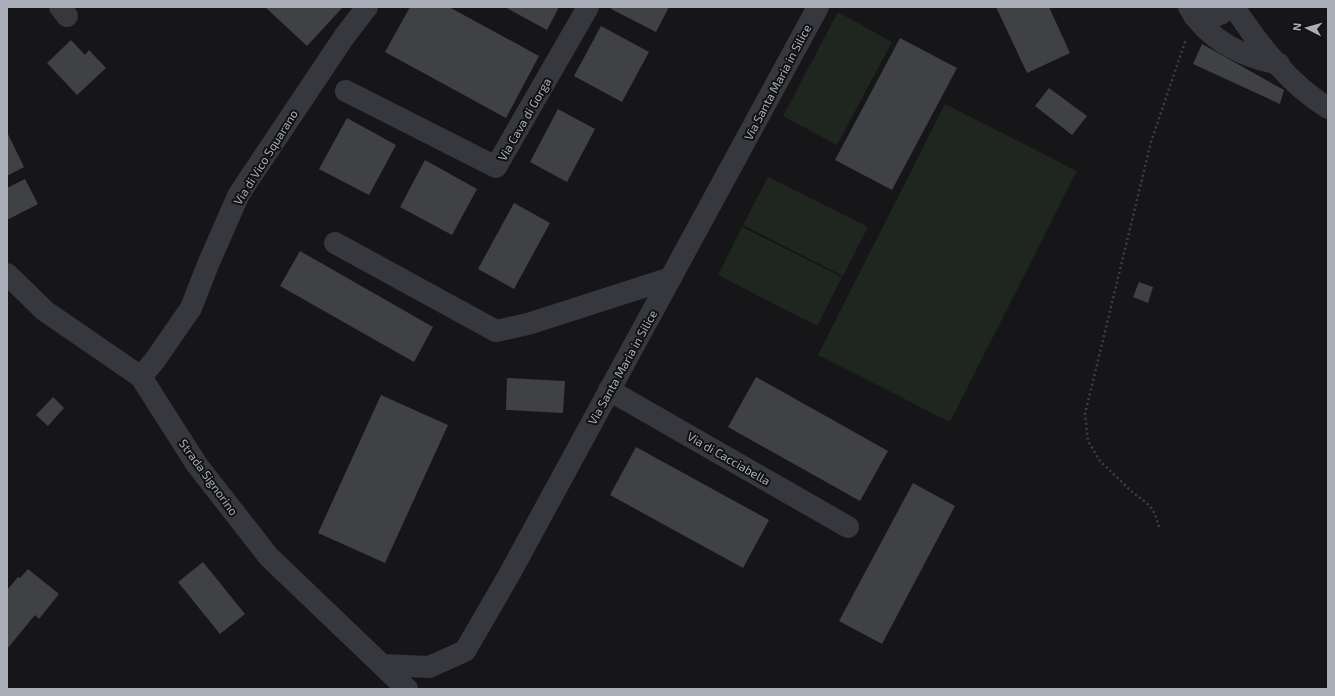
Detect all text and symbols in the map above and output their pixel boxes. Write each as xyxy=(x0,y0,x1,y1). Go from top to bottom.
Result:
north arrow xyxy=(1287,8,1327,48)
street label: Via Santa Maria in Silice xyxy=(741,22,813,142)
text: N xyxy=(1290,22,1303,32)
street label: Via Cava di Gorga xyxy=(495,75,553,163)
street label: Via di Vico Squarano xyxy=(230,107,300,207)
street label: Via Santa Maria in Silice xyxy=(585,307,659,427)
street label: Via di Cacciabella xyxy=(685,429,773,487)
street label: Strada Signorino xyxy=(177,436,241,518)

